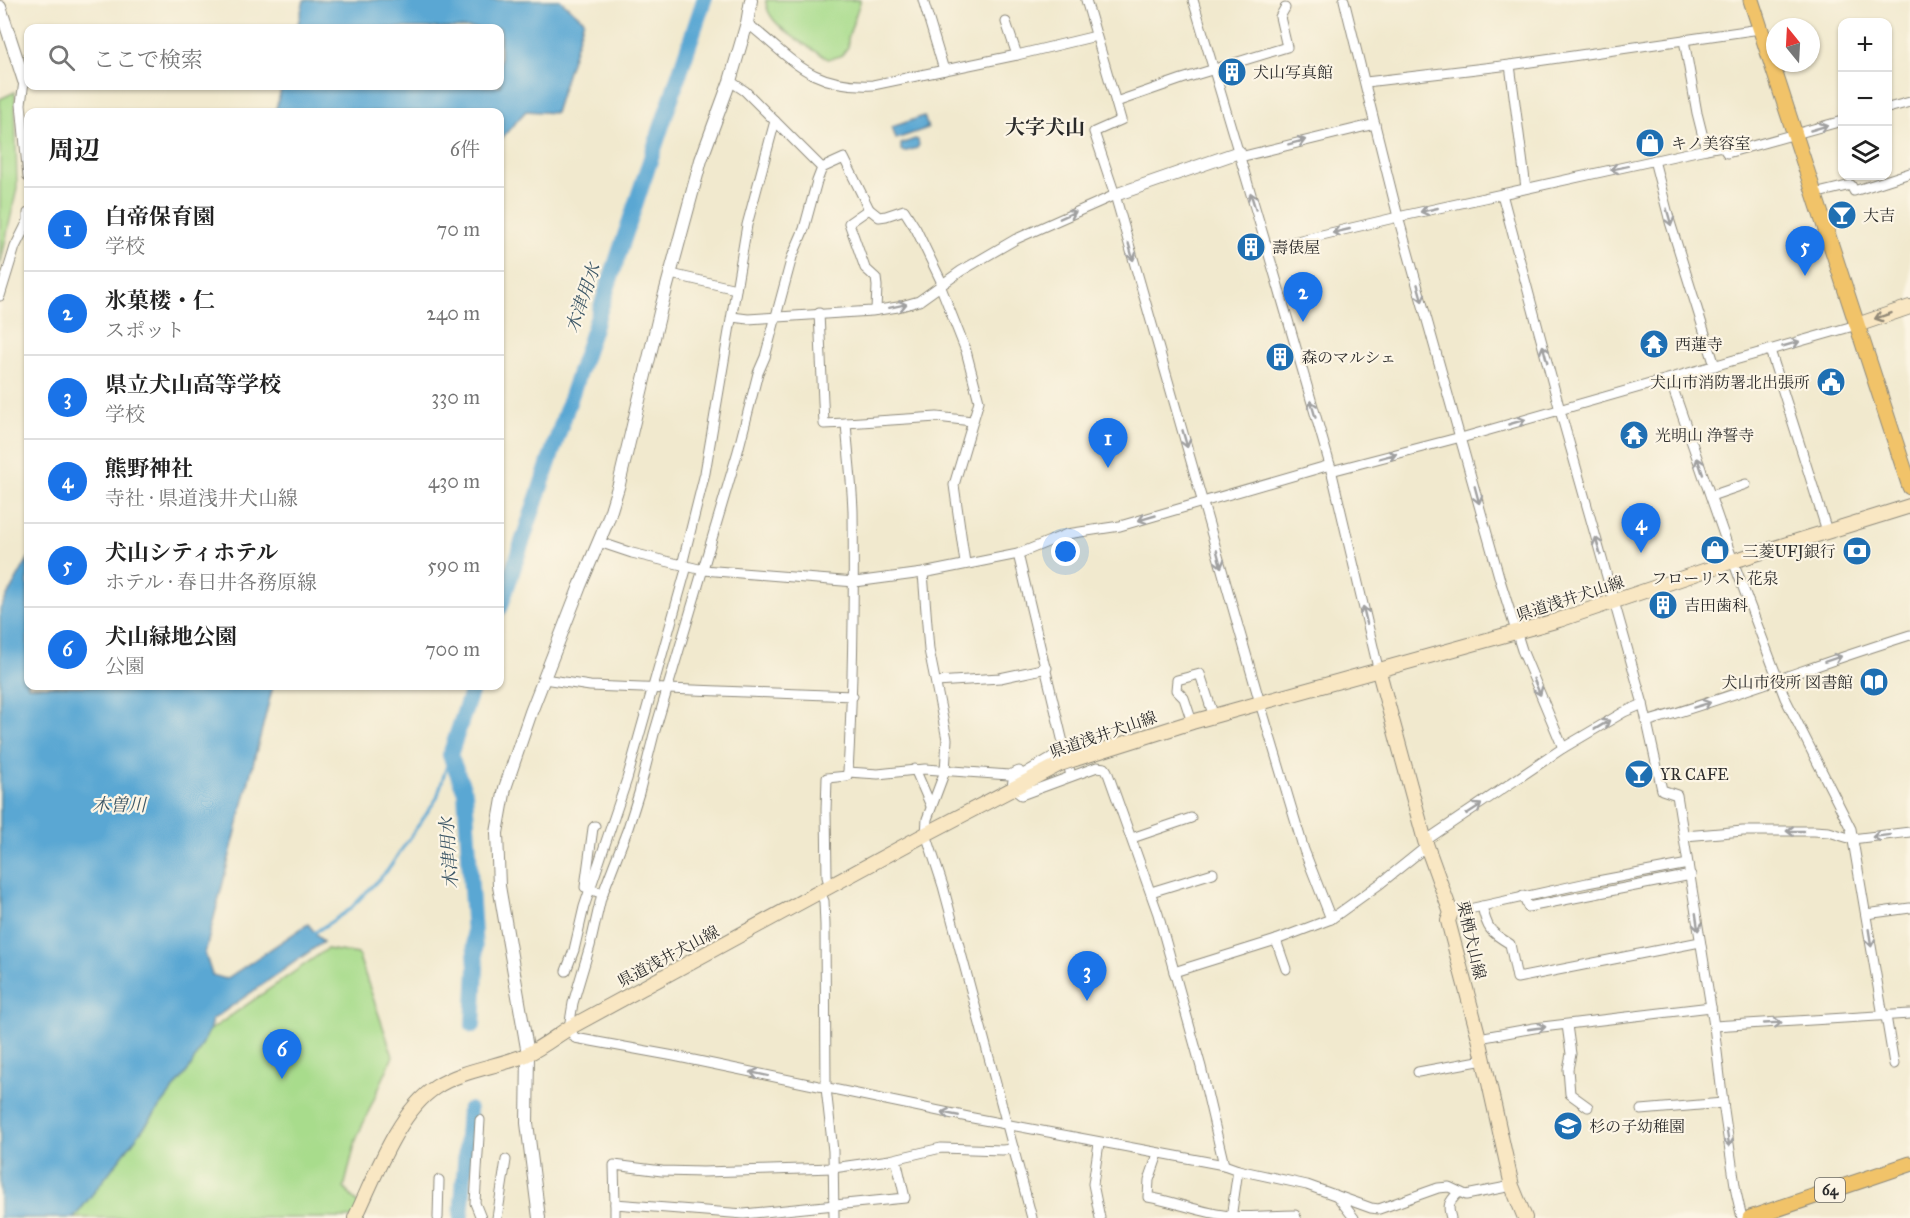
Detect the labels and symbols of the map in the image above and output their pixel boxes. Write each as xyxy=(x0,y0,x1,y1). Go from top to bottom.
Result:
north arrow xyxy=(1766,18,1820,72)
building icon: 犬山写真館 xyxy=(1216,56,1248,88)
place label: 犬山写真館 xyxy=(1253,63,1333,82)
district label: 大字犬山 xyxy=(1005,115,1085,139)
one-way arrow xyxy=(1809,122,1828,133)
shop icon: キノ美容室 xyxy=(1634,127,1666,159)
place label: キノ美容室 xyxy=(1671,134,1751,153)
one-way arrow xyxy=(1287,136,1306,147)
one-way arrow xyxy=(1610,163,1629,174)
one-way arrow xyxy=(1247,192,1258,211)
bar icon: 大吉 xyxy=(1826,199,1858,231)
one-way arrow xyxy=(1419,205,1439,216)
place label: 大吉 xyxy=(1863,206,1895,225)
one-way arrow xyxy=(1664,207,1675,226)
one-way arrow xyxy=(1059,209,1077,220)
one-way arrow xyxy=(1332,225,1351,237)
pin: 5 xyxy=(1786,226,1824,276)
building icon: 壽俵屋 xyxy=(1235,231,1267,263)
place label: 壽俵屋 xyxy=(1272,238,1320,257)
one-way arrow xyxy=(1126,242,1137,261)
water label: 木津用水 xyxy=(561,258,606,336)
pin: 2 xyxy=(1284,272,1322,322)
one-way arrow xyxy=(1415,284,1426,303)
one-way arrow xyxy=(888,300,907,312)
one-way arrow xyxy=(1874,311,1893,322)
temple icon: 西蓮寺 xyxy=(1638,328,1670,360)
place label: 西蓮寺 xyxy=(1675,335,1723,354)
one-way arrow xyxy=(1781,338,1800,349)
building icon: 森のマルシェ xyxy=(1264,341,1296,373)
one-way arrow xyxy=(1538,345,1550,364)
place label: 森のマルシェ xyxy=(1301,348,1396,367)
public building icon: 犬山市消防署北出張所 xyxy=(1815,366,1847,398)
place label: 犬山市消防署北出張所 xyxy=(1650,373,1810,392)
one-way arrow xyxy=(1307,399,1319,418)
one-way arrow xyxy=(1508,416,1527,428)
pin: 1 xyxy=(1088,418,1128,468)
temple icon: 光明山 浄誓寺 xyxy=(1618,419,1650,451)
place label: 光明山 浄誓寺 xyxy=(1655,426,1754,445)
one-way arrow xyxy=(1180,429,1191,448)
one-way arrow xyxy=(1378,450,1397,461)
one-way arrow xyxy=(1694,457,1705,476)
one-way arrow xyxy=(1471,485,1483,504)
pin: 4 xyxy=(1622,504,1660,553)
one-way arrow xyxy=(1138,513,1157,525)
shop icon: フローリスト花泉 xyxy=(1699,534,1731,566)
bank icon: 三菱UFJ銀行 xyxy=(1841,535,1873,567)
your location xyxy=(1051,537,1080,566)
one-way arrow xyxy=(1591,537,1603,556)
place label: 三菱UFJ銀行 xyxy=(1742,542,1836,562)
one-way arrow xyxy=(1213,549,1225,568)
place label: フローリスト花泉 xyxy=(1651,569,1779,588)
street label: 県道浅井犬山線 xyxy=(1514,572,1626,625)
building icon: 吉田歯科 xyxy=(1647,589,1679,621)
place label: 吉田歯科 xyxy=(1684,596,1748,615)
one-way arrow xyxy=(1359,606,1370,625)
one-way arrow xyxy=(1823,653,1842,664)
library icon: 犬山市役所 図書館 xyxy=(1858,666,1890,698)
place label: 犬山市役所 図書館 xyxy=(1722,673,1853,692)
one-way arrow xyxy=(1533,678,1544,696)
one-way arrow xyxy=(1692,699,1711,710)
street label: 県道浅井犬山線 xyxy=(1047,707,1159,762)
one-way arrow xyxy=(1593,718,1610,730)
bar icon: YR CAFE xyxy=(1623,758,1655,790)
place label: YR CAFE xyxy=(1660,765,1729,784)
water label: 木曽川 xyxy=(92,794,148,816)
one-way arrow xyxy=(1465,802,1482,815)
water label: 木津用水 xyxy=(435,814,462,890)
one-way arrow xyxy=(1785,825,1805,837)
one-way arrow xyxy=(1872,830,1891,841)
street label: 栗栖犬山線 xyxy=(1453,899,1490,981)
one-way arrow xyxy=(1692,912,1703,932)
street label: 県道浅井犬山線 xyxy=(614,922,722,991)
one-way arrow xyxy=(1864,928,1875,947)
pin: 3 xyxy=(1068,952,1106,1001)
one-way arrow xyxy=(1762,1018,1782,1029)
one-way arrow xyxy=(1526,1023,1546,1034)
pin: 6 xyxy=(262,1030,302,1079)
one-way arrow xyxy=(750,1068,769,1079)
one-way arrow xyxy=(940,1108,960,1119)
school or university icon: 杉の子幼稚園 xyxy=(1552,1110,1584,1142)
place label: 杉の子幼稚園 xyxy=(1589,1117,1685,1136)
one-way arrow xyxy=(1723,1127,1734,1147)
road number: 64 xyxy=(1815,1178,1845,1202)

